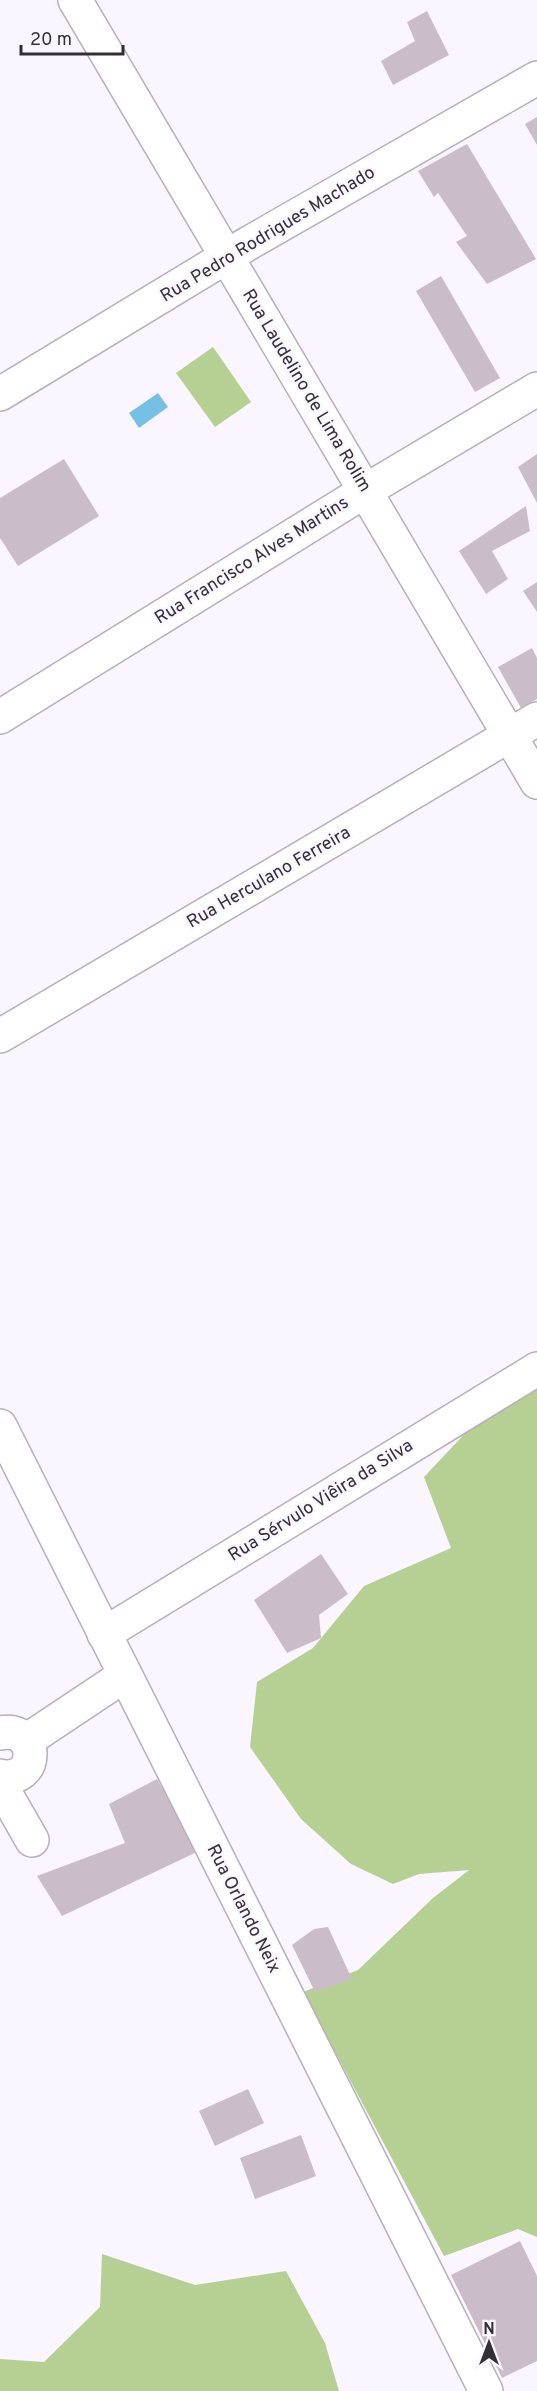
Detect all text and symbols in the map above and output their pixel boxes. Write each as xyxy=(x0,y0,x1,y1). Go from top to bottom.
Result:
scale bar xyxy=(21,18,123,56)
text: 20 m xyxy=(30,29,72,52)
street label: Rua Pedro Rodrigues Machado xyxy=(156,162,380,308)
street label: Rua Laudelino de Lima Rolim xyxy=(236,285,376,497)
street label: Rua Francisco Alves Martins xyxy=(151,492,353,630)
street label: Rua Herculano Ferreira xyxy=(183,822,355,934)
street label: Rua Sérvulo Viêira da Silva xyxy=(224,1435,418,1567)
street label: Rua Orlando Neix xyxy=(201,1841,285,1977)
north arrow xyxy=(459,2313,519,2373)
text: N xyxy=(483,2320,495,2340)

